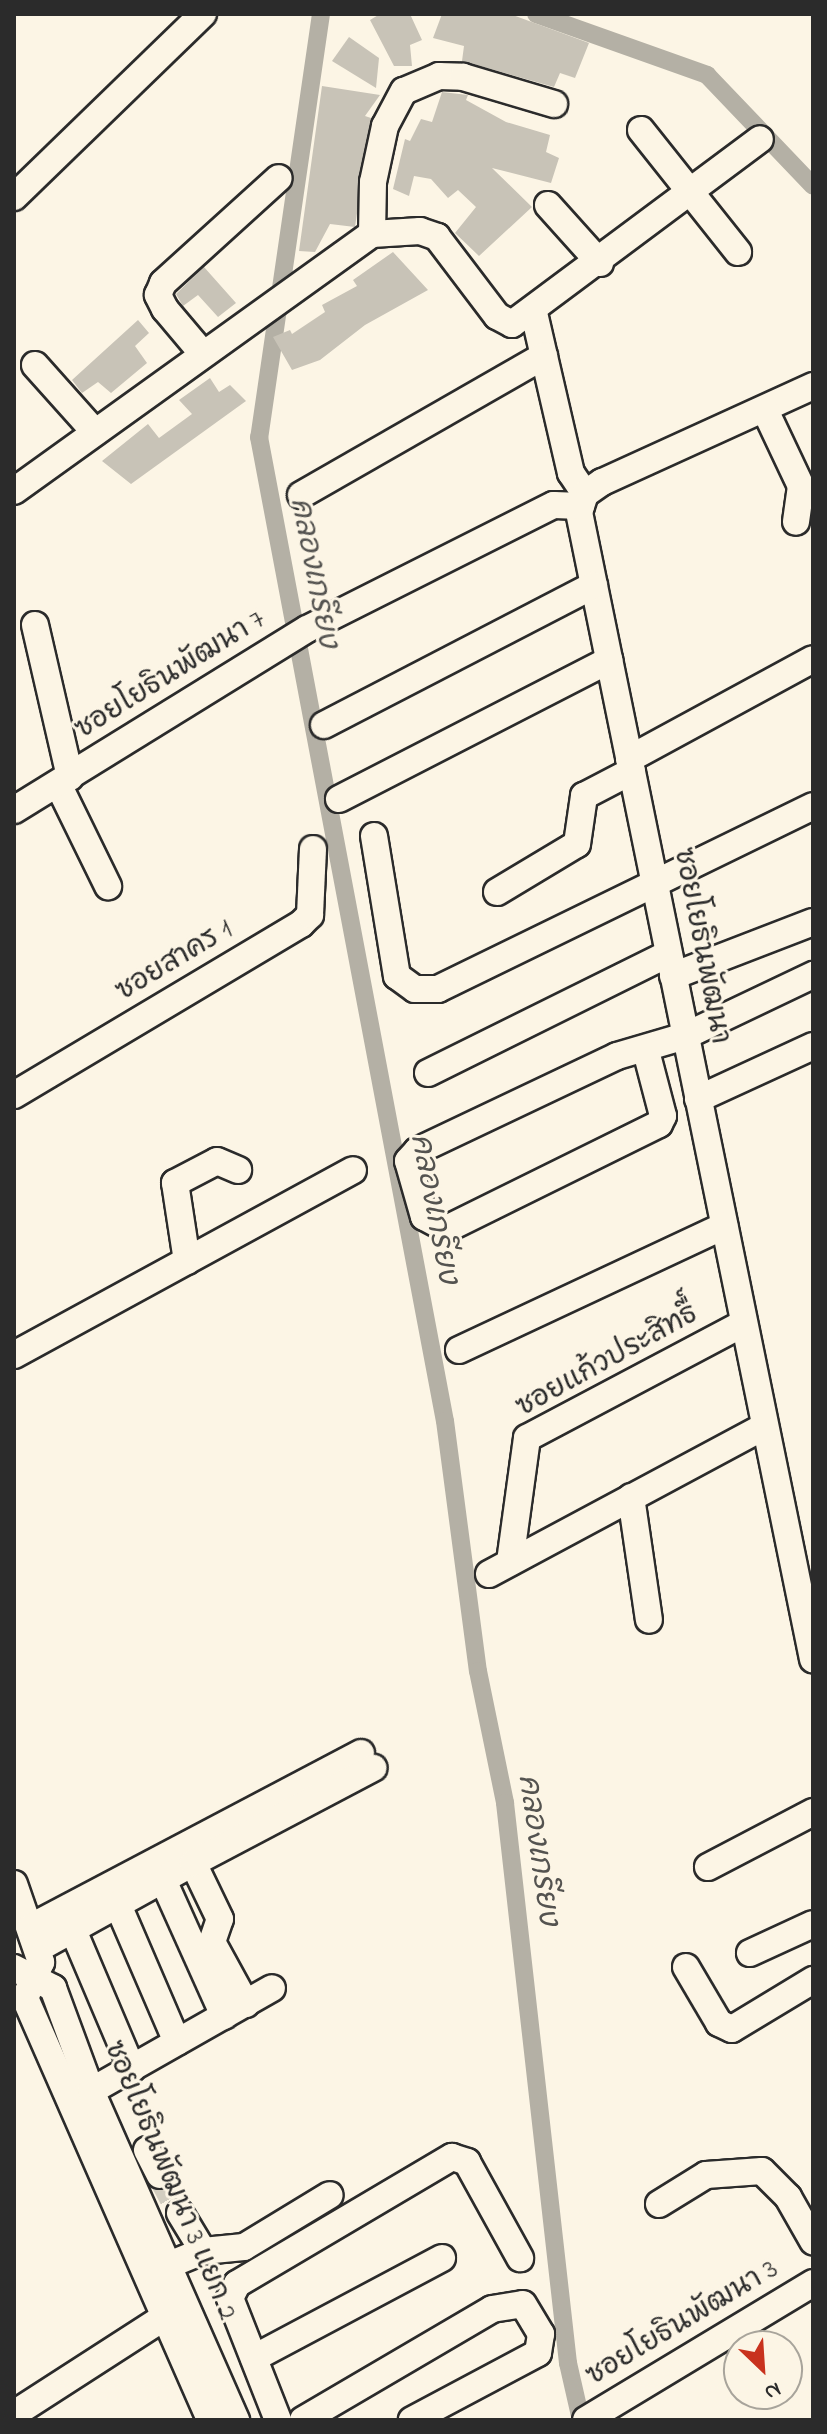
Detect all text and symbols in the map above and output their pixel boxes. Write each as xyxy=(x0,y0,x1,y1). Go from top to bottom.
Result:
water label: คลองเกรียง xyxy=(281,495,345,651)
street label: ซอยโยธินพัฒนา 7 xyxy=(70,604,272,748)
street label: ซอยโยธินพัฒนา xyxy=(665,845,735,1047)
street label: ซอยสาคร 1 xyxy=(111,914,239,1010)
water label: คลองเกรียง xyxy=(401,1131,465,1287)
street label: ซอยแก้วประสิทธื์ xyxy=(511,1298,705,1426)
water label: คลองเกรียง xyxy=(509,1772,565,1928)
street label: ซอยโยธินพัฒนา 3 แยก 2 xyxy=(95,2036,243,2326)
street label: ซอยโยธินพัฒนา 3 xyxy=(581,2254,785,2394)
north arrow xyxy=(723,2330,803,2410)
text: N xyxy=(759,2372,786,2408)

